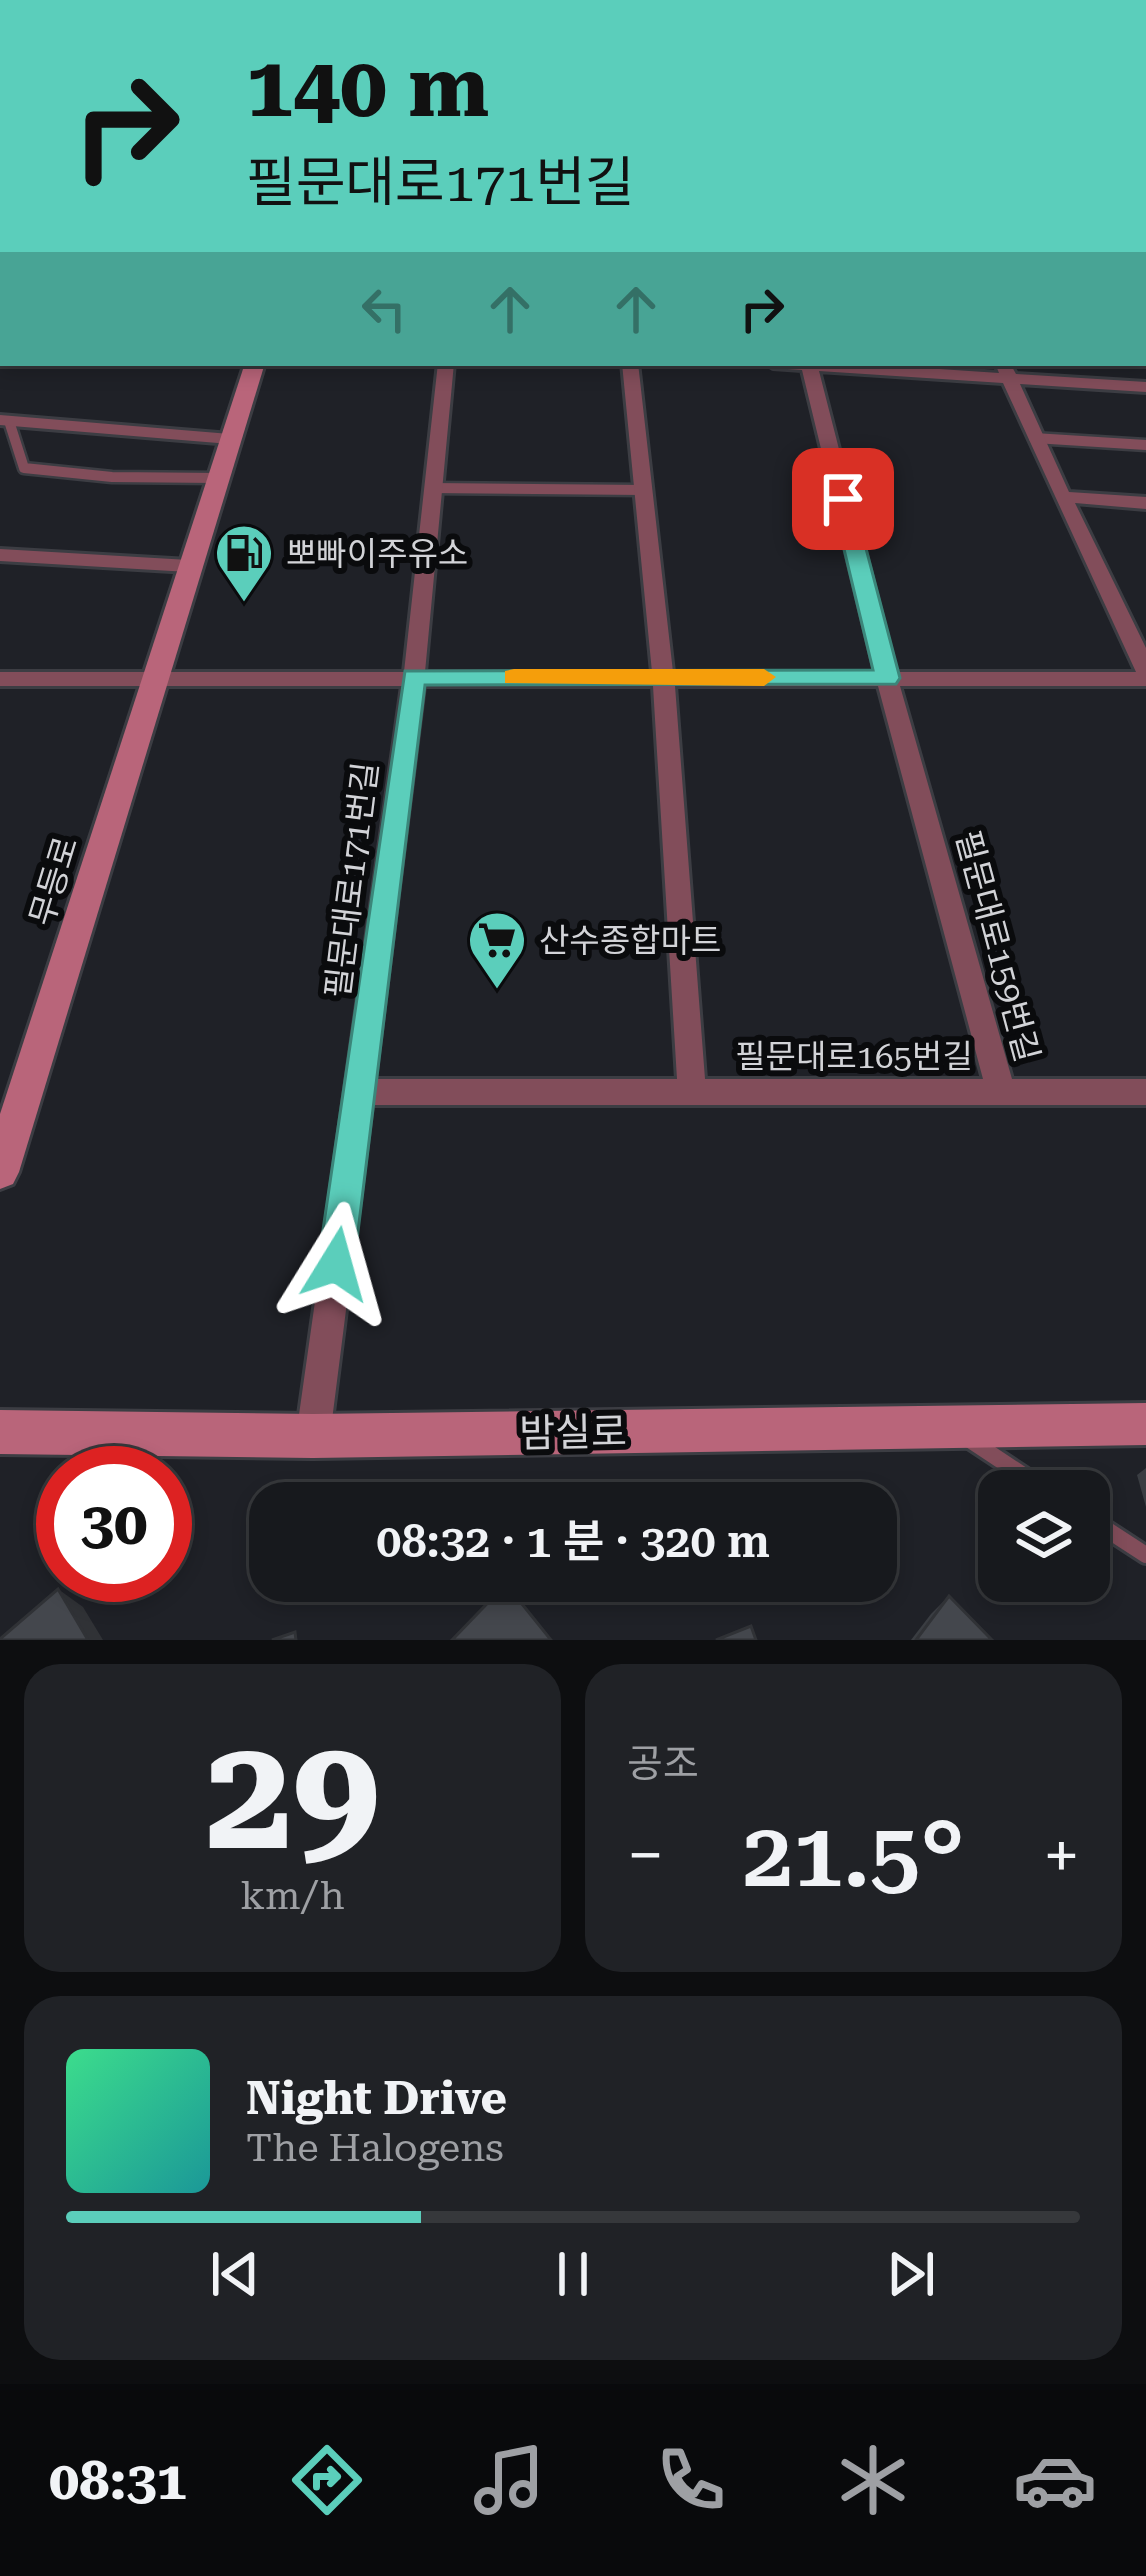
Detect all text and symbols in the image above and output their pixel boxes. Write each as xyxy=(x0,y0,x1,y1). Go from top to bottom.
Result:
text: 140 m xyxy=(246,38,489,136)
icon: right xyxy=(48,48,204,204)
text: 필문대로171번길 xyxy=(246,151,635,214)
icon: left xyxy=(351,276,417,342)
icon: ahead xyxy=(477,276,543,342)
icon: ahead xyxy=(603,276,669,342)
icon: right xyxy=(729,276,795,342)
pin xyxy=(792,448,894,550)
icon: arrive xyxy=(810,466,876,532)
fuel station icon: 뽀빠이주유소 xyxy=(213,522,275,604)
place label: 뽀빠이주유소 xyxy=(286,534,468,573)
street label: 필문대로171번길 xyxy=(318,760,385,1000)
street label: 필문대로159번길 xyxy=(948,826,1047,1066)
street label: 무등로 xyxy=(22,832,85,930)
supermarket icon: 산수종합마트 xyxy=(466,909,528,991)
place label: 산수종합마트 xyxy=(539,921,721,960)
street label: 필문대로165번길 xyxy=(735,1037,973,1076)
position arrow xyxy=(273,1201,399,1327)
street label: 밤실로 xyxy=(519,1409,627,1457)
speed limit sign: 30 xyxy=(36,1446,192,1602)
map controls xyxy=(978,1470,1110,1602)
button: layers xyxy=(978,1470,1110,1602)
text: 08:32 · 1 분 · 320 m xyxy=(376,1515,770,1568)
text: 29 xyxy=(205,1703,380,1886)
text: 공조 xyxy=(627,1741,699,1787)
text: 21.5° xyxy=(742,1803,965,1908)
text: − xyxy=(627,1817,664,1894)
text: + xyxy=(1043,1817,1080,1894)
text: km/h xyxy=(240,1873,345,1919)
text: Night Drive xyxy=(246,2072,507,2125)
text: The Halogens xyxy=(246,2125,504,2171)
icon: previous xyxy=(202,2241,268,2307)
icon: pause xyxy=(540,2241,606,2307)
icon: next xyxy=(878,2241,944,2307)
icon: directions xyxy=(285,2438,369,2522)
icon: music xyxy=(467,2438,551,2522)
icon: phone xyxy=(649,2438,733,2522)
icon: climate xyxy=(831,2438,915,2522)
icon: car xyxy=(1013,2438,1097,2522)
text: 08:31 xyxy=(49,2449,187,2512)

